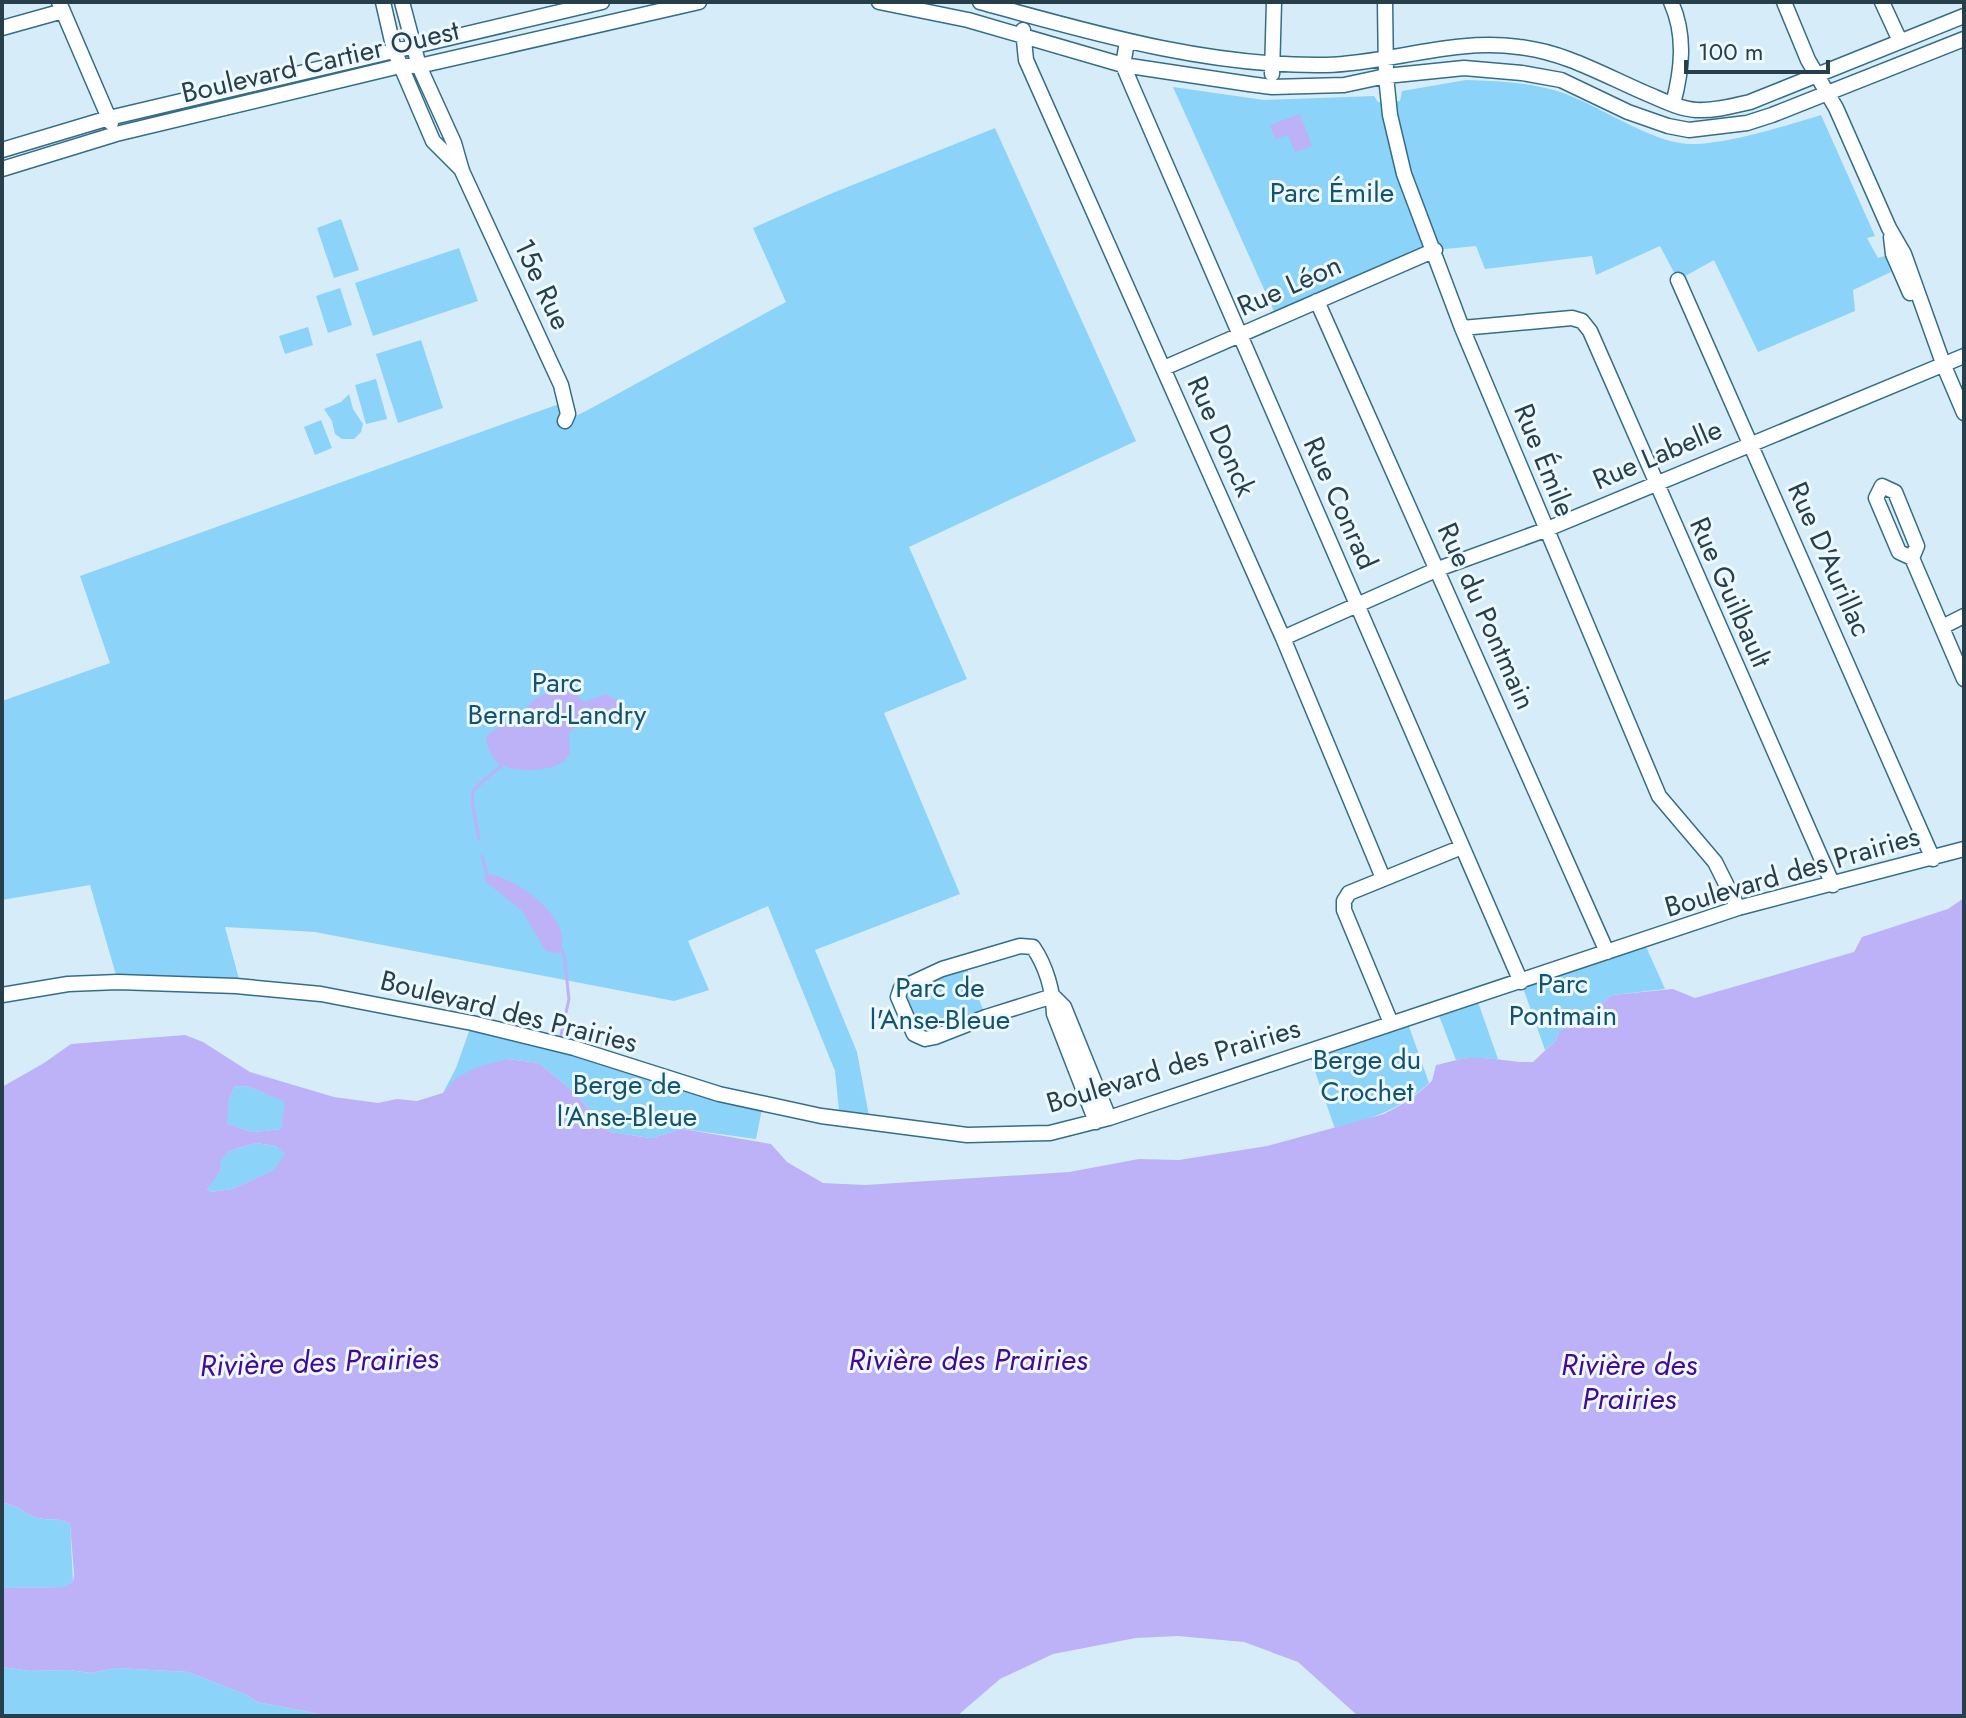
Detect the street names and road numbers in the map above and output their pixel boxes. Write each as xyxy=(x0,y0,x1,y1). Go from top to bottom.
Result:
street label: Boulevard Cartier Ouest xyxy=(177,10,463,113)
street label: 15e Rue xyxy=(504,232,581,336)
street label: Rue Léon xyxy=(1231,244,1348,327)
street label: Rue Donck xyxy=(1177,369,1267,504)
street label: Rue Émile xyxy=(1503,398,1586,523)
street label: Rue Labelle xyxy=(1586,409,1728,500)
street label: Rue Conrad xyxy=(1293,430,1388,576)
street label: Rue D'Aurillac xyxy=(1777,475,1882,643)
street label: Rue Guilbault xyxy=(1679,511,1782,674)
street label: Rue du Pontmain xyxy=(1427,516,1546,716)
street label: Boulevard des Prairies xyxy=(1660,815,1924,928)
street label: Boulevard des Prairies xyxy=(376,960,642,1063)
street label: Boulevard des Prairies xyxy=(1041,1007,1305,1124)

